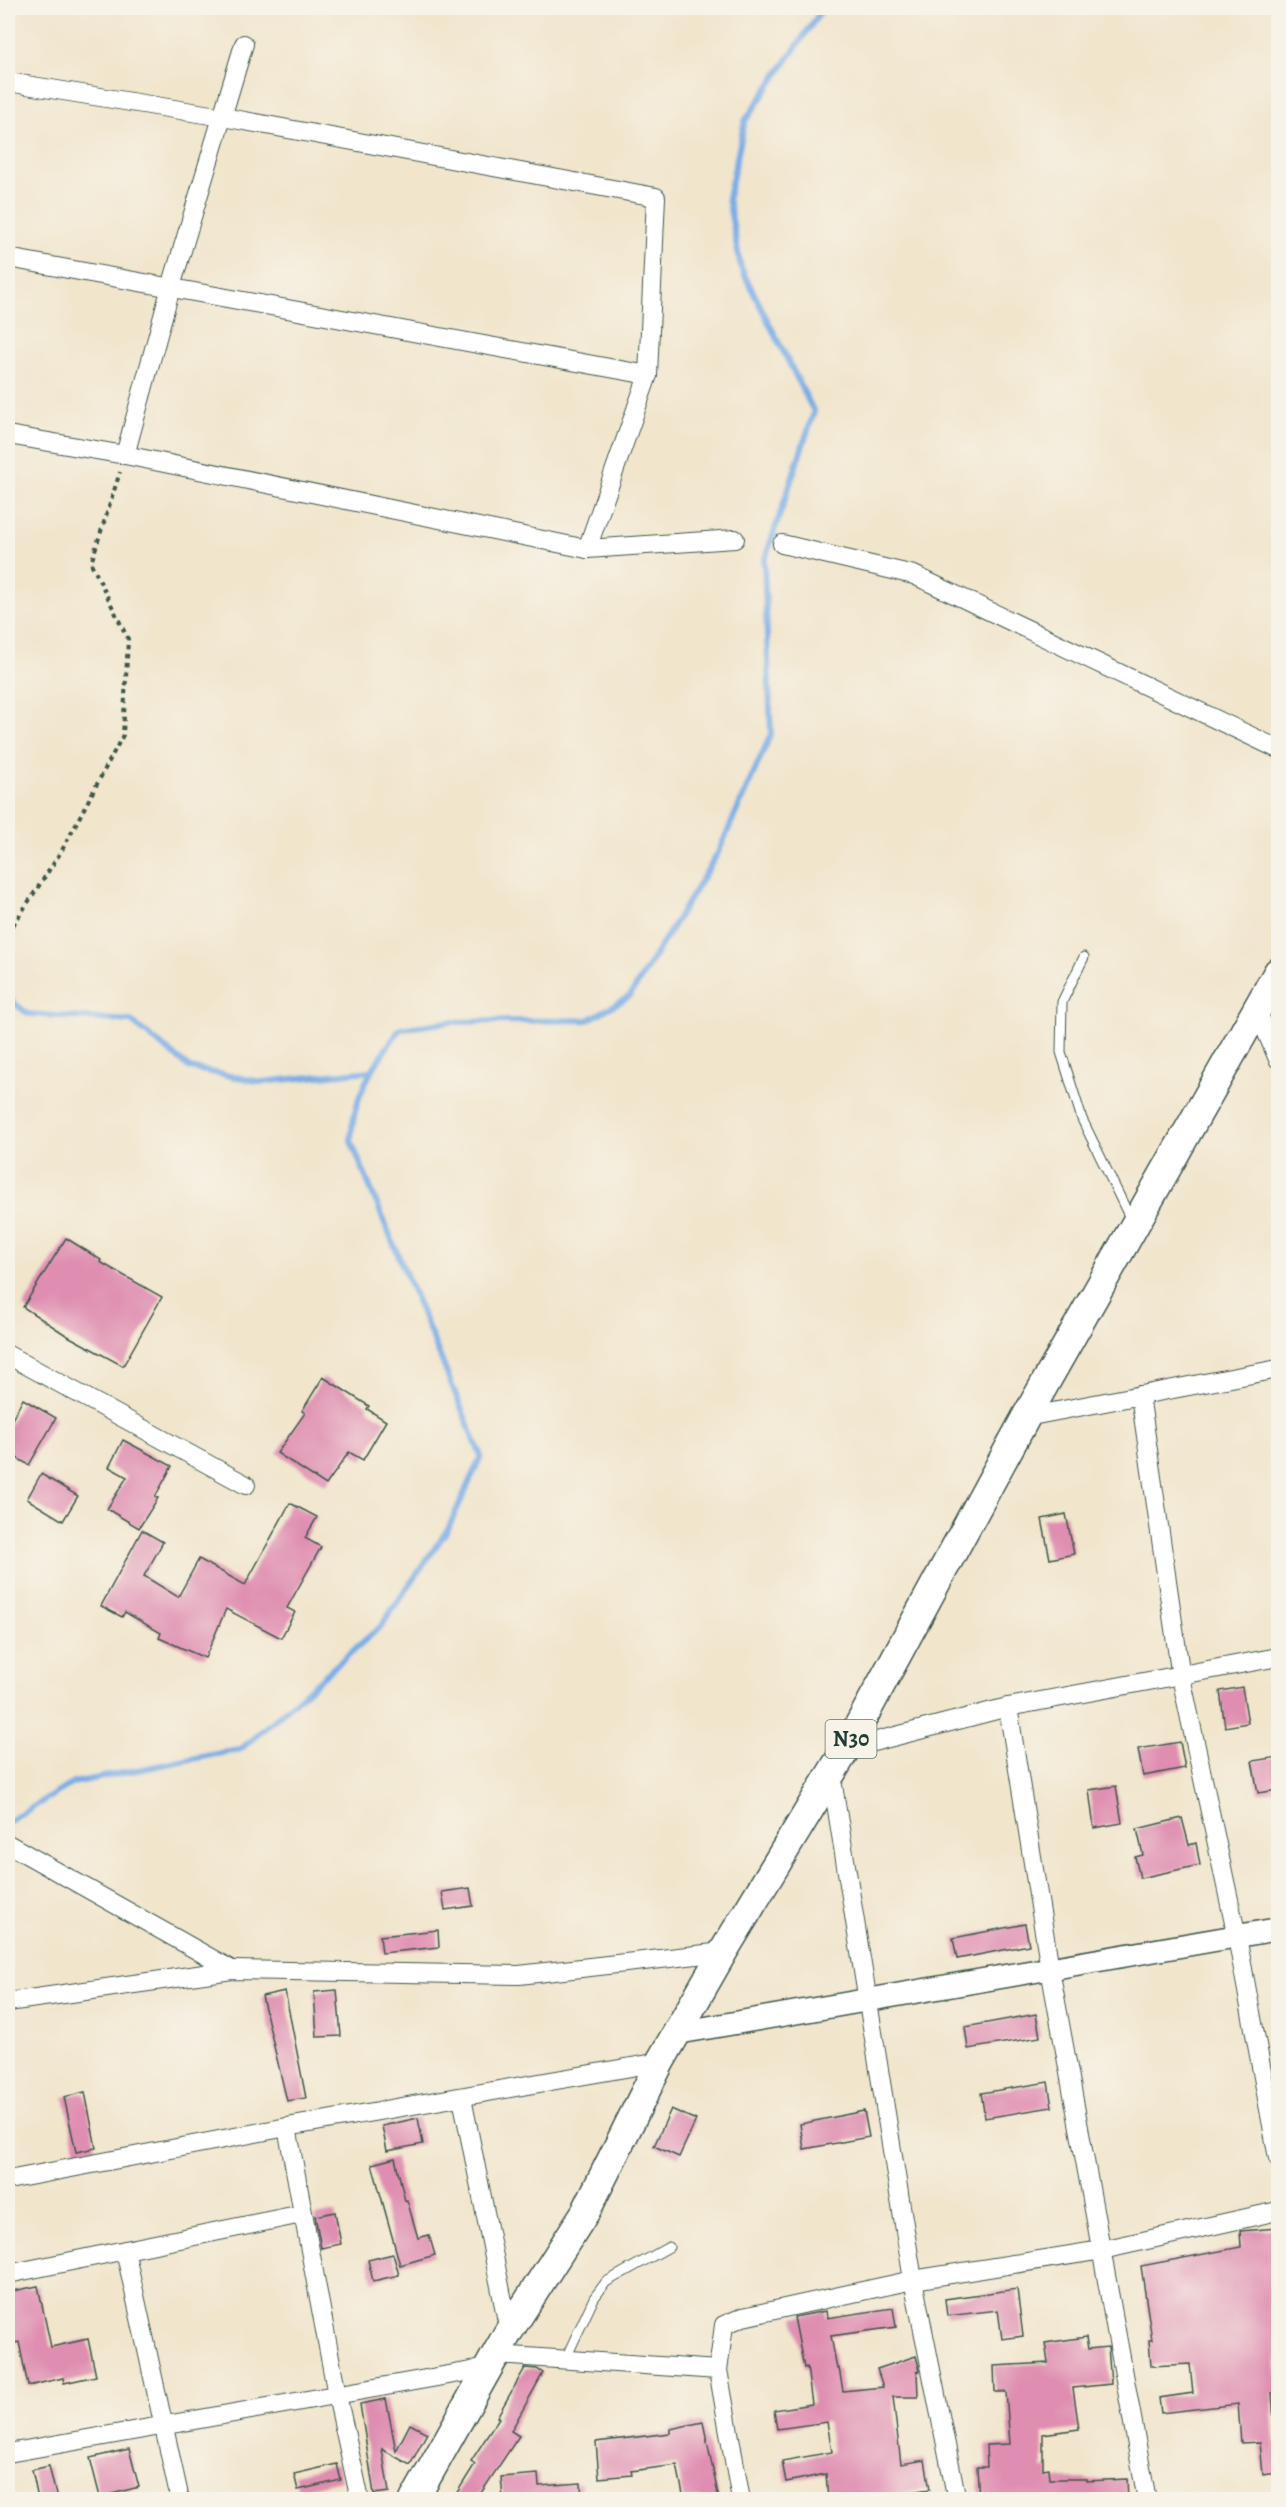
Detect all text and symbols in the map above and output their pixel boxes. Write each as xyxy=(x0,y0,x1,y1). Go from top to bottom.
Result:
road number: N30 xyxy=(826,1720,876,1758)

